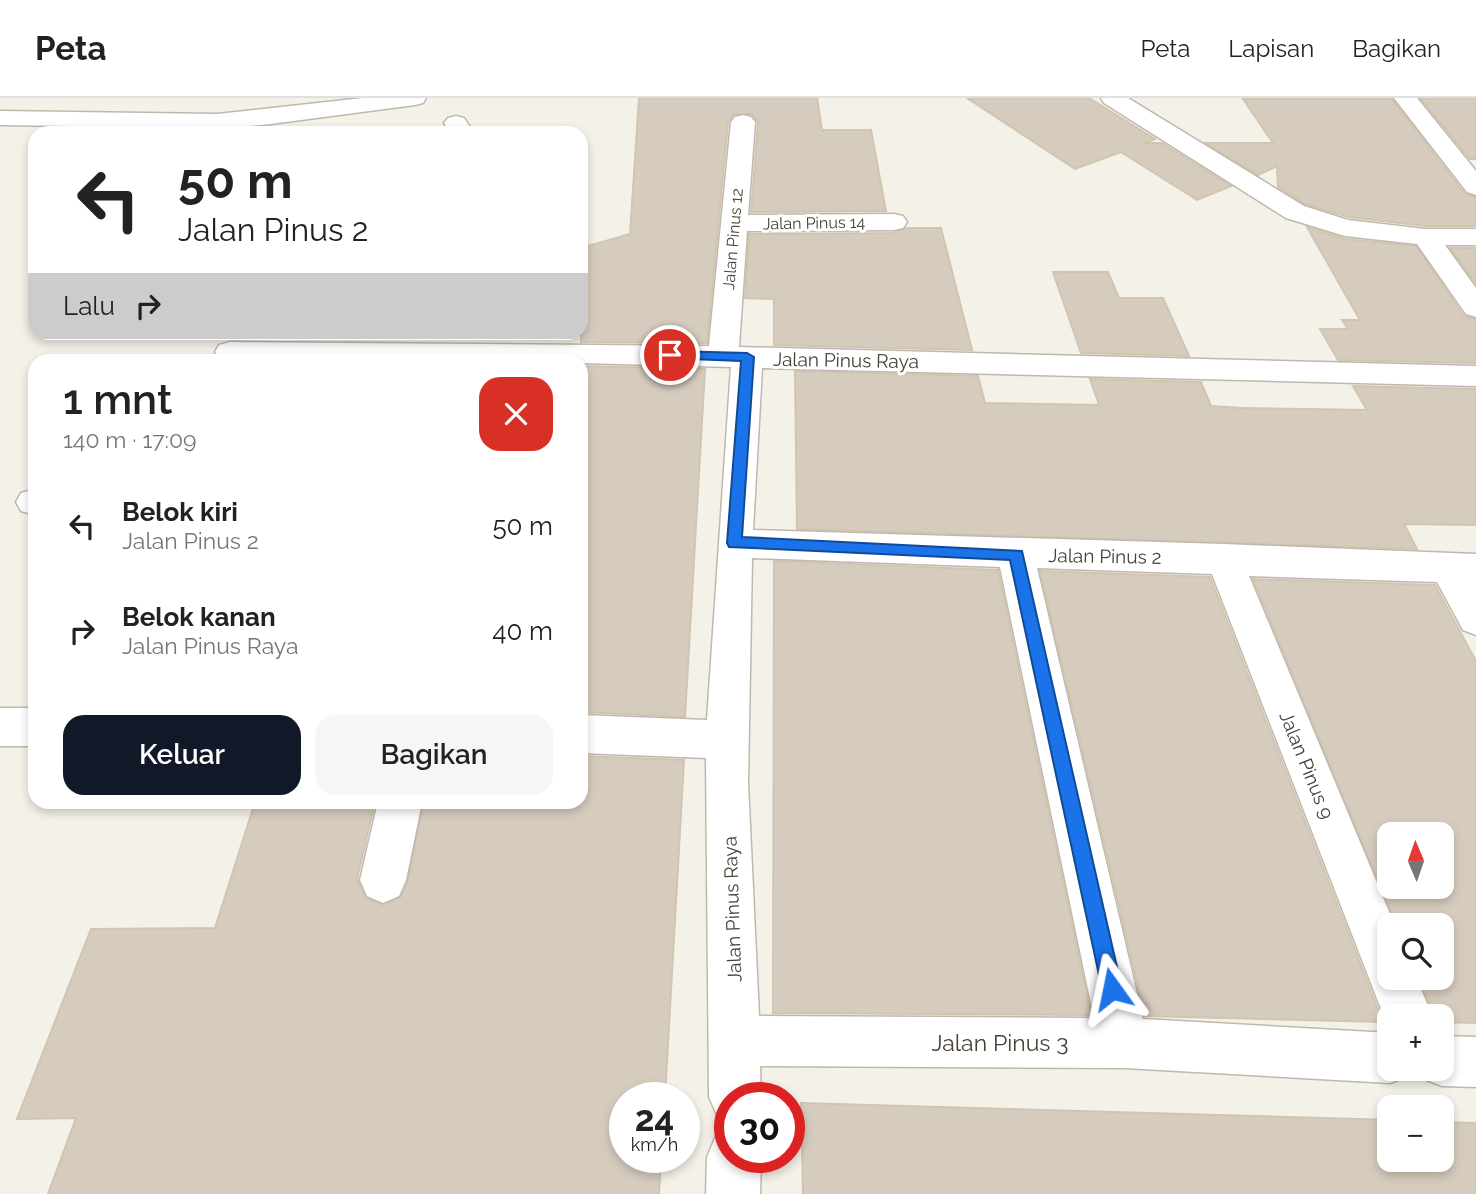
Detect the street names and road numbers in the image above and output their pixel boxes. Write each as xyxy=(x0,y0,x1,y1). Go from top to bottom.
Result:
street label: Jalan Pinus 12 xyxy=(719,187,747,291)
street label: Jalan Pinus 14 xyxy=(763,213,866,233)
street label: Jalan Pinus Raya xyxy=(773,348,919,372)
street label: Jalan Pinus 2 xyxy=(1048,544,1162,568)
street label: Jalan Pinus 9 xyxy=(1275,708,1339,822)
street label: Jalan Pinus Raya xyxy=(718,836,746,982)
street label: Jalan Pinus 3 xyxy=(931,1029,1069,1056)

